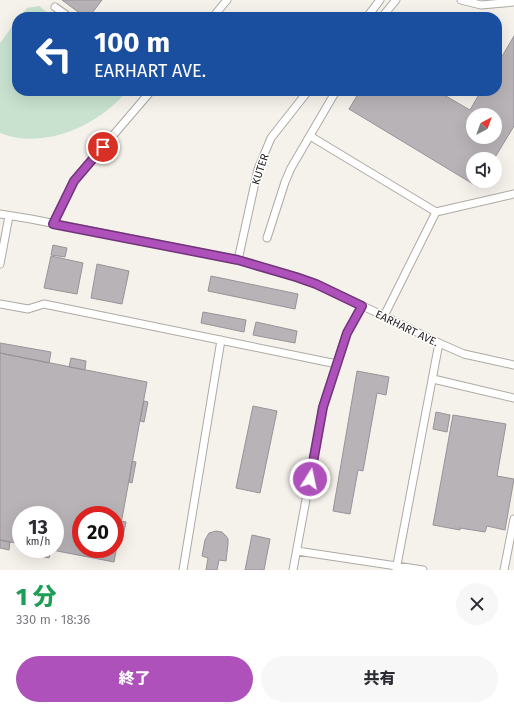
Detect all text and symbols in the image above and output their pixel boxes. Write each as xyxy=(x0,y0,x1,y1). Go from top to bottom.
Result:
text: 100 m xyxy=(94,26,170,59)
icon: left xyxy=(28,28,80,80)
text: EARHART AVE. xyxy=(94,60,206,82)
north arrow xyxy=(466,108,502,144)
map controls xyxy=(466,108,502,188)
pin xyxy=(86,130,120,164)
icon: arrive xyxy=(92,136,114,158)
street label: KUTER xyxy=(249,152,272,186)
button: sound xyxy=(466,152,502,188)
street label: EARHART AVE. xyxy=(373,308,441,349)
position arrow xyxy=(289,458,331,500)
speed limit sign: 20 xyxy=(72,506,124,558)
text: 13 xyxy=(28,515,48,539)
text: km/h xyxy=(26,536,50,548)
text: 1 分 xyxy=(16,583,57,611)
button: close xyxy=(456,583,498,625)
text: 330 m · 18:36 xyxy=(16,612,90,627)
button: 終了 xyxy=(16,656,253,702)
button: 共有 xyxy=(261,656,498,702)

